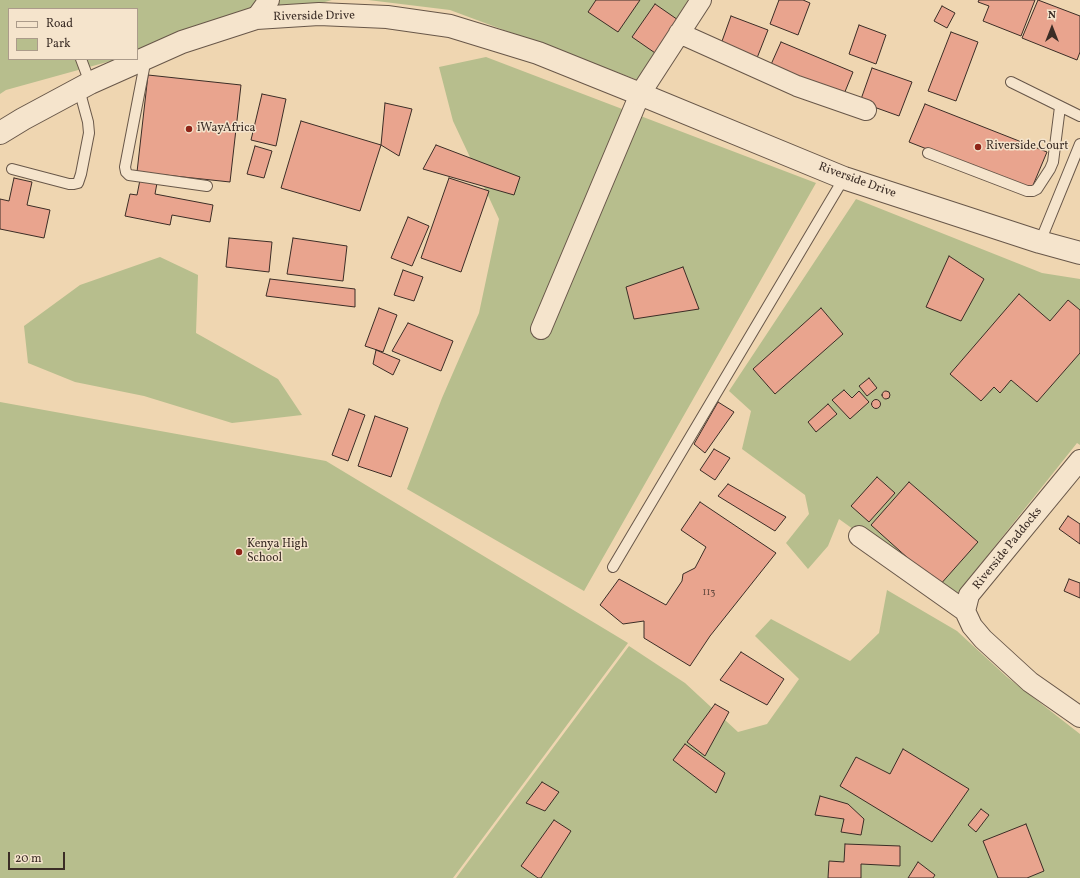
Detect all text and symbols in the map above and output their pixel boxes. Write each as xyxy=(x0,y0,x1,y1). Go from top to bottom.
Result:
legend xyxy=(8,8,138,60)
north arrow xyxy=(1032,8,1072,48)
text: N xyxy=(1048,8,1056,23)
street label: Riverside Drive xyxy=(273,9,355,25)
text: Road xyxy=(46,16,73,32)
text: Park xyxy=(46,36,71,52)
place label: iWayAfrica xyxy=(197,122,255,136)
marker: iWayAfrica xyxy=(184,124,194,134)
place label: Riverside Court xyxy=(986,140,1069,154)
marker: Riverside Court xyxy=(973,142,983,152)
street label: Riverside Drive xyxy=(816,160,898,202)
street label: Riverside Paddocks xyxy=(970,505,1046,593)
place label: Kenya High School xyxy=(247,538,308,566)
marker: Kenya High School xyxy=(234,547,244,557)
house number: 113 xyxy=(703,587,715,599)
scale bar xyxy=(10,844,67,870)
text: 20 m xyxy=(15,851,42,867)

